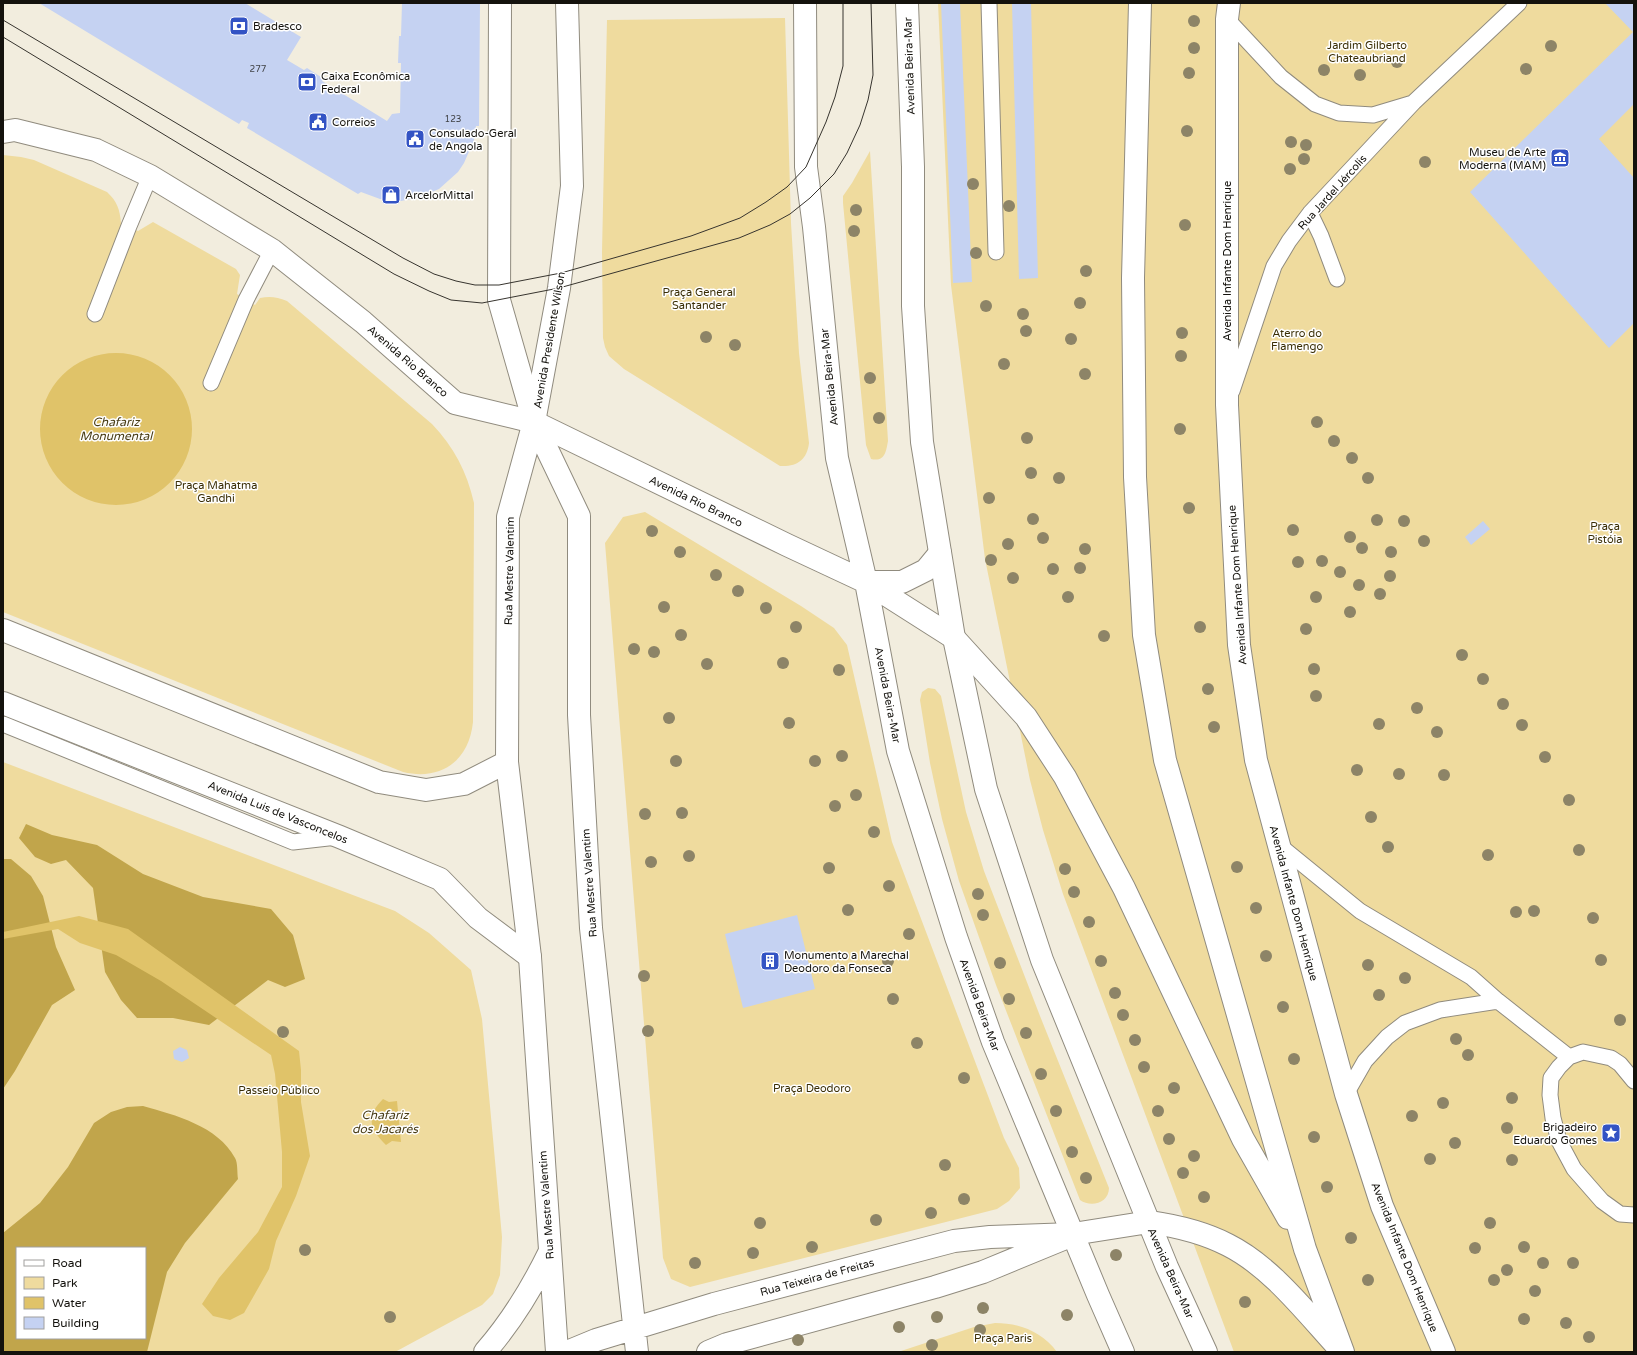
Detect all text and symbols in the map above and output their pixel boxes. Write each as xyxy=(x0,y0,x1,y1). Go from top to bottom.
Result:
bank icon: Bradesco xyxy=(228,15,250,37)
street label: Avenida Beira-Mar xyxy=(901,16,918,115)
place label: Bradesco xyxy=(253,20,302,33)
park label: Jardim Gilberto Chateaubriand xyxy=(1327,39,1407,65)
house number: 277 xyxy=(250,64,267,75)
place label: Caixa Econômica Federal xyxy=(321,70,410,96)
bank icon: Caixa Econômica Federal xyxy=(296,71,318,93)
public building icon: Correios xyxy=(307,111,329,133)
house number: 123 xyxy=(445,114,461,125)
place label: Correios xyxy=(332,116,375,129)
place label: Consulado-Geral de Angola xyxy=(429,127,517,153)
public building icon: Consulado-Geral de Angola xyxy=(404,128,426,150)
place label: Museu de Arte Moderna (MAM) xyxy=(1459,146,1546,172)
museum icon: Museu de Arte Moderna (MAM) xyxy=(1549,147,1571,169)
street label: Rua Jardel Jércolis xyxy=(1295,152,1369,232)
street label: Avenida Infante Dom Henrique xyxy=(1221,181,1234,341)
shop icon: ArcelorMittal xyxy=(380,184,402,206)
place label: ArcelorMittal xyxy=(405,189,473,202)
street label: Avenida Presidente Wilson xyxy=(531,271,568,410)
park label: Praça General Santander xyxy=(662,286,736,312)
street label: Avenida Rio Branco xyxy=(365,323,451,400)
street label: Avenida Beira-Mar xyxy=(818,327,841,426)
park label: Aterro do Flamengo xyxy=(1271,327,1323,353)
water label: Chafariz Monumental xyxy=(80,415,154,443)
street label: Avenida Rio Branco xyxy=(647,473,745,530)
park label: Praça Mahatma Gandhi xyxy=(175,479,257,505)
street label: Avenida Infante Dom Henrique xyxy=(1225,505,1250,665)
street label: Rua Mestre Valentim xyxy=(502,517,517,625)
park label: Praça Pistóia xyxy=(1587,520,1623,546)
street label: Avenida Beira-Mar xyxy=(872,646,903,745)
street label: Avenida Luis de Vasconcelos xyxy=(206,778,350,847)
street label: Avenida Infante Dom Henrique xyxy=(1266,824,1321,982)
street label: Rua Mestre Valentim xyxy=(579,828,600,938)
place label: Monumento a Marechal Deodoro da Fonseca xyxy=(784,949,909,975)
building icon: Monumento a Marechal Deodoro da Fonseca xyxy=(759,950,781,972)
street label: Avenida Beira-Mar xyxy=(957,957,1003,1054)
park label: Praça Deodoro xyxy=(773,1082,851,1095)
park label: Passeio Público xyxy=(238,1084,320,1097)
water label: Chafariz dos Jacarés xyxy=(352,1108,419,1136)
place label: Brigadeiro Eduardo Gomes xyxy=(1513,1121,1597,1147)
place icon: Brigadeiro Eduardo Gomes xyxy=(1600,1122,1622,1144)
street label: Rua Mestre Valentim xyxy=(536,1150,557,1260)
street label: Avenida Infante Dom Henrique xyxy=(1368,1180,1441,1334)
street label: Avenida Beira-Mar xyxy=(1145,1226,1197,1321)
legend xyxy=(16,1247,146,1339)
text: Road xyxy=(52,1256,82,1270)
street label: Rua Teixeira de Freitas xyxy=(759,1256,876,1299)
text: Park xyxy=(52,1276,78,1290)
text: Water xyxy=(52,1296,87,1310)
text: Building xyxy=(52,1316,99,1330)
park label: Praça Paris xyxy=(974,1332,1032,1345)

